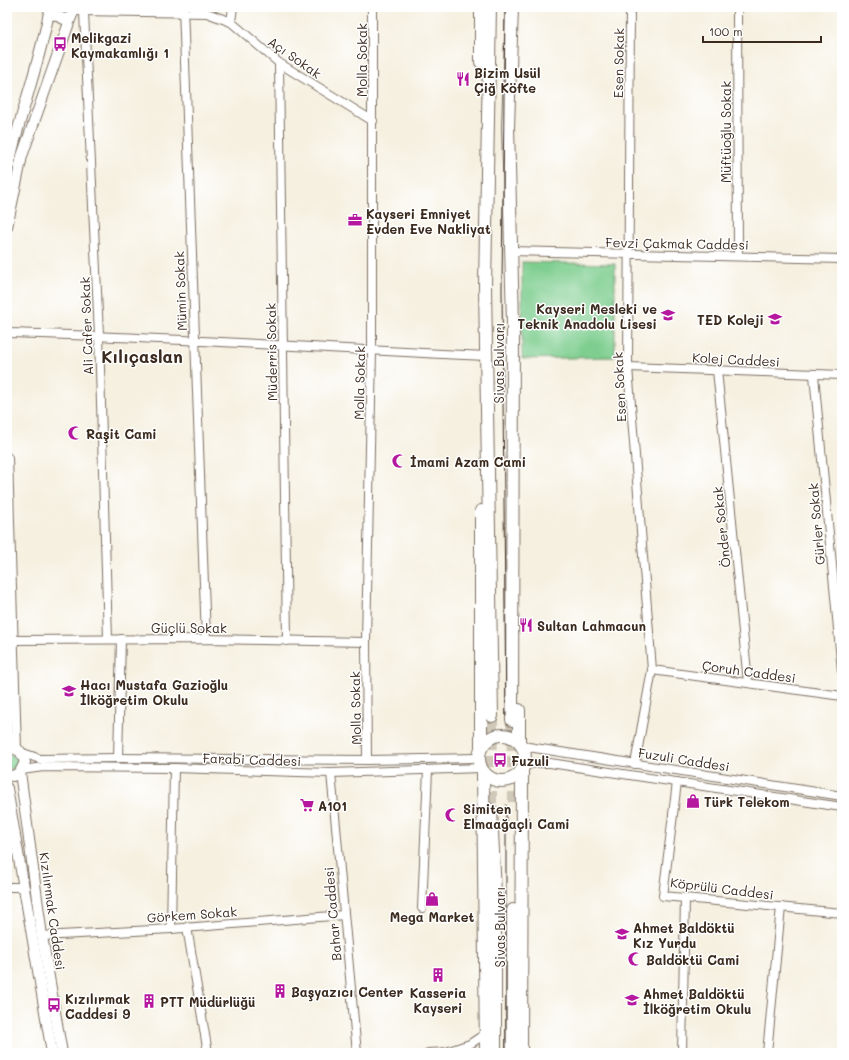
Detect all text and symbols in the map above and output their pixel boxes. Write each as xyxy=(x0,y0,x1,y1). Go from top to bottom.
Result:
scale bar xyxy=(703,18,821,44)
street label: Molla Sokak xyxy=(353,23,370,97)
text: 100 m xyxy=(709,23,743,39)
street label: Esen Sokak xyxy=(609,28,627,98)
place label: Melikgazi Kaymakamlığı 1 xyxy=(71,29,169,62)
street label: Açı Sokak xyxy=(265,32,325,82)
bus stop icon: Melikgazi Kaymakamlığı 1 xyxy=(52,36,68,52)
place label: Bizim Usül Çiğ Köfte xyxy=(474,64,541,96)
restaurant icon: Bizim Usül Çiğ Köfte xyxy=(455,71,471,87)
street label: Müftüoğlu Sokak xyxy=(717,81,734,183)
place label: Kayseri Emniyet Evden Eve Nakliyat xyxy=(366,205,491,238)
office icon: Kayseri Emniyet Evden Eve Nakliyat xyxy=(347,212,363,228)
street label: Fevzi Çakmak Caddesi xyxy=(605,233,749,253)
street label: Mümin Sokak xyxy=(170,251,190,331)
street label: Ali Cafer Sokak xyxy=(76,276,96,376)
place label: Kayseri Mesleki ve Teknik Anadolu Lisesi xyxy=(518,300,657,332)
street label: Müderris Sokak xyxy=(262,303,280,401)
school or university icon: Kayseri Mesleki ve Teknik Anadolu Lisesi xyxy=(660,307,676,323)
place label: TED Koleji xyxy=(697,311,764,328)
school or university icon: TED Koleji xyxy=(767,311,783,327)
street label: Sivas Bulvarı xyxy=(490,323,507,403)
district label: Kılıçaslan xyxy=(101,345,183,367)
street label: Molla Sokak xyxy=(350,346,368,420)
street label: Kolej Caddesi xyxy=(692,348,780,370)
street label: Esen Sokak xyxy=(609,351,629,422)
mosque icon: Raşit Cami xyxy=(67,425,83,441)
place label: Raşit Cami xyxy=(86,425,157,444)
mosque icon: İmami Azam Cami xyxy=(391,453,407,469)
place label: İmami Azam Cami xyxy=(410,453,526,470)
street label: Gürler Sokak xyxy=(804,482,828,566)
street label: Önder Sokak xyxy=(708,486,734,568)
restaurant icon: Sultan Lahmacun xyxy=(518,617,534,633)
place label: Sultan Lahmacun xyxy=(537,617,646,634)
street label: Güçlü Sokak xyxy=(151,619,227,636)
street label: Çoruh Caddesi xyxy=(701,656,797,686)
street label: Molla Sokak xyxy=(346,671,364,745)
place label: Hacı Mustafa Gazioğlu İlköğretim Okulu xyxy=(80,676,228,708)
school or university icon: Hacı Mustafa Gazioğlu İlköğretim Okulu xyxy=(61,683,77,699)
street label: Fuzuli Caddesi xyxy=(637,743,731,775)
street label: Farabi Caddesi xyxy=(202,749,302,769)
bus stop icon: Fuzuli xyxy=(492,752,508,768)
place label: Fuzuli xyxy=(511,752,549,769)
shop icon: Türk Telekom xyxy=(685,793,701,809)
place label: Türk Telekom xyxy=(704,793,790,810)
supermarket icon: A101 xyxy=(299,797,315,813)
place label: A101 xyxy=(318,797,347,814)
place label: Simiten Elmaağaçlı Cami xyxy=(463,800,570,832)
mosque icon: Simiten Elmaağaçlı Cami xyxy=(444,807,460,823)
street label: Kızılırmak Caddesi xyxy=(36,851,70,971)
street label: Bahar Caddesi xyxy=(319,866,345,962)
street label: Köprülü Caddesi xyxy=(669,873,775,903)
street label: Sivas Bulvarı xyxy=(491,887,508,967)
shop icon: Mega Market xyxy=(424,891,440,907)
street label: Görkem Sokak xyxy=(146,902,238,926)
place label: Mega Market xyxy=(390,908,474,925)
place label: Ahmet Baldöktü Kız Yurdu xyxy=(633,919,735,951)
school or university icon: Ahmet Baldöktü Kız Yurdu xyxy=(614,926,630,942)
mosque icon: Baldöktü Cami xyxy=(627,951,643,967)
place label: Baldöktü Cami xyxy=(646,951,740,968)
building icon: Kasseria Kayseri xyxy=(430,967,446,983)
building icon: Başyazıcı Center xyxy=(272,983,288,999)
place label: Başyazıcı Center xyxy=(291,983,404,1002)
place label: Kasseria Kayseri xyxy=(410,984,466,1017)
place label: Ahmet Baldöktü İlköğretim Okulu xyxy=(643,985,751,1017)
place label: Kızılırmak Caddesi 9 xyxy=(65,990,130,1022)
school or university icon: Ahmet Baldöktü İlköğretim Okulu xyxy=(624,992,640,1008)
building icon: PTT Müdürlüğü xyxy=(141,993,157,1009)
place label: PTT Müdürlüğü xyxy=(160,993,256,1010)
bus stop icon: Kızılırmak Caddesi 9 xyxy=(46,997,62,1013)

